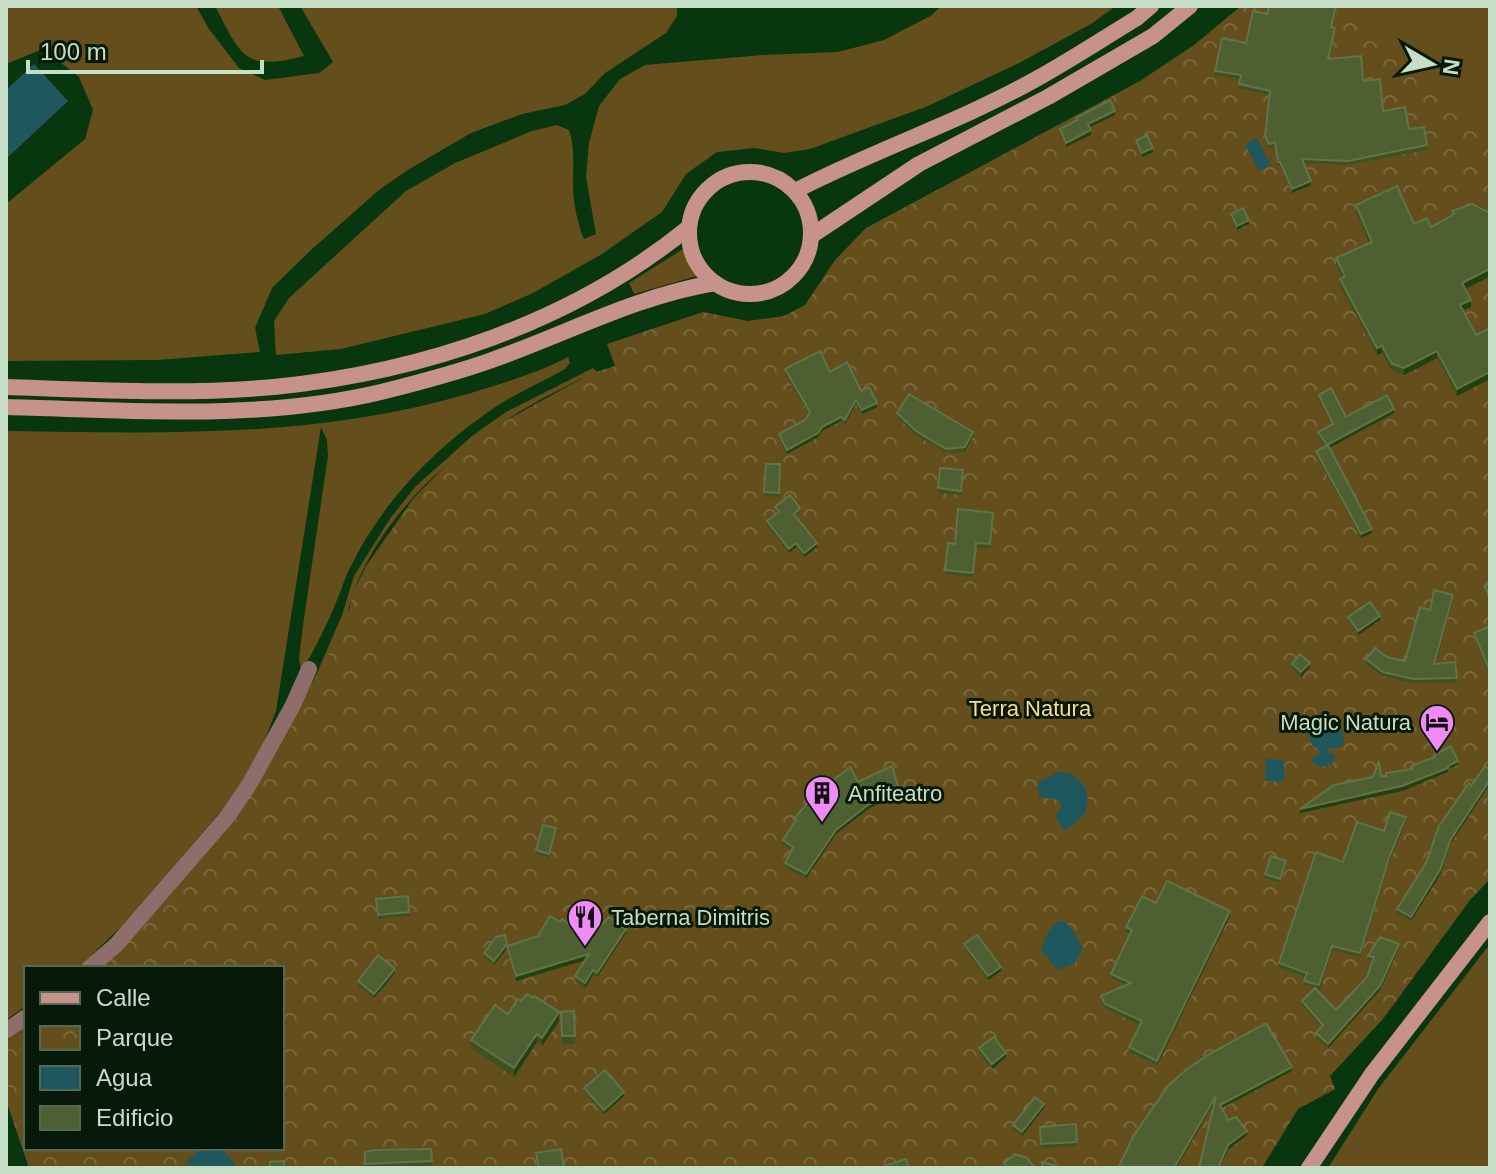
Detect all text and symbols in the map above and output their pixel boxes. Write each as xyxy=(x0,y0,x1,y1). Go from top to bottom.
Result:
scale bar xyxy=(28,24,262,74)
north arrow xyxy=(1392,24,1472,104)
text: 100 m xyxy=(40,38,107,65)
text: N xyxy=(1438,57,1465,77)
park label: Terra Natura xyxy=(969,696,1092,721)
hotel icon: Magic Natura xyxy=(1418,703,1456,753)
place label: Magic Natura xyxy=(1280,710,1412,735)
building icon: Anfiteatro xyxy=(803,774,841,824)
place label: Anfiteatro xyxy=(848,781,942,806)
restaurant icon: Taberna Dimitris xyxy=(566,898,604,948)
place label: Taberna Dimitris xyxy=(611,905,770,930)
legend xyxy=(24,966,284,1150)
text: Calle xyxy=(96,984,151,1011)
text: Parque xyxy=(96,1024,173,1051)
text: Agua xyxy=(96,1064,153,1091)
text: Edificio xyxy=(96,1104,173,1131)

